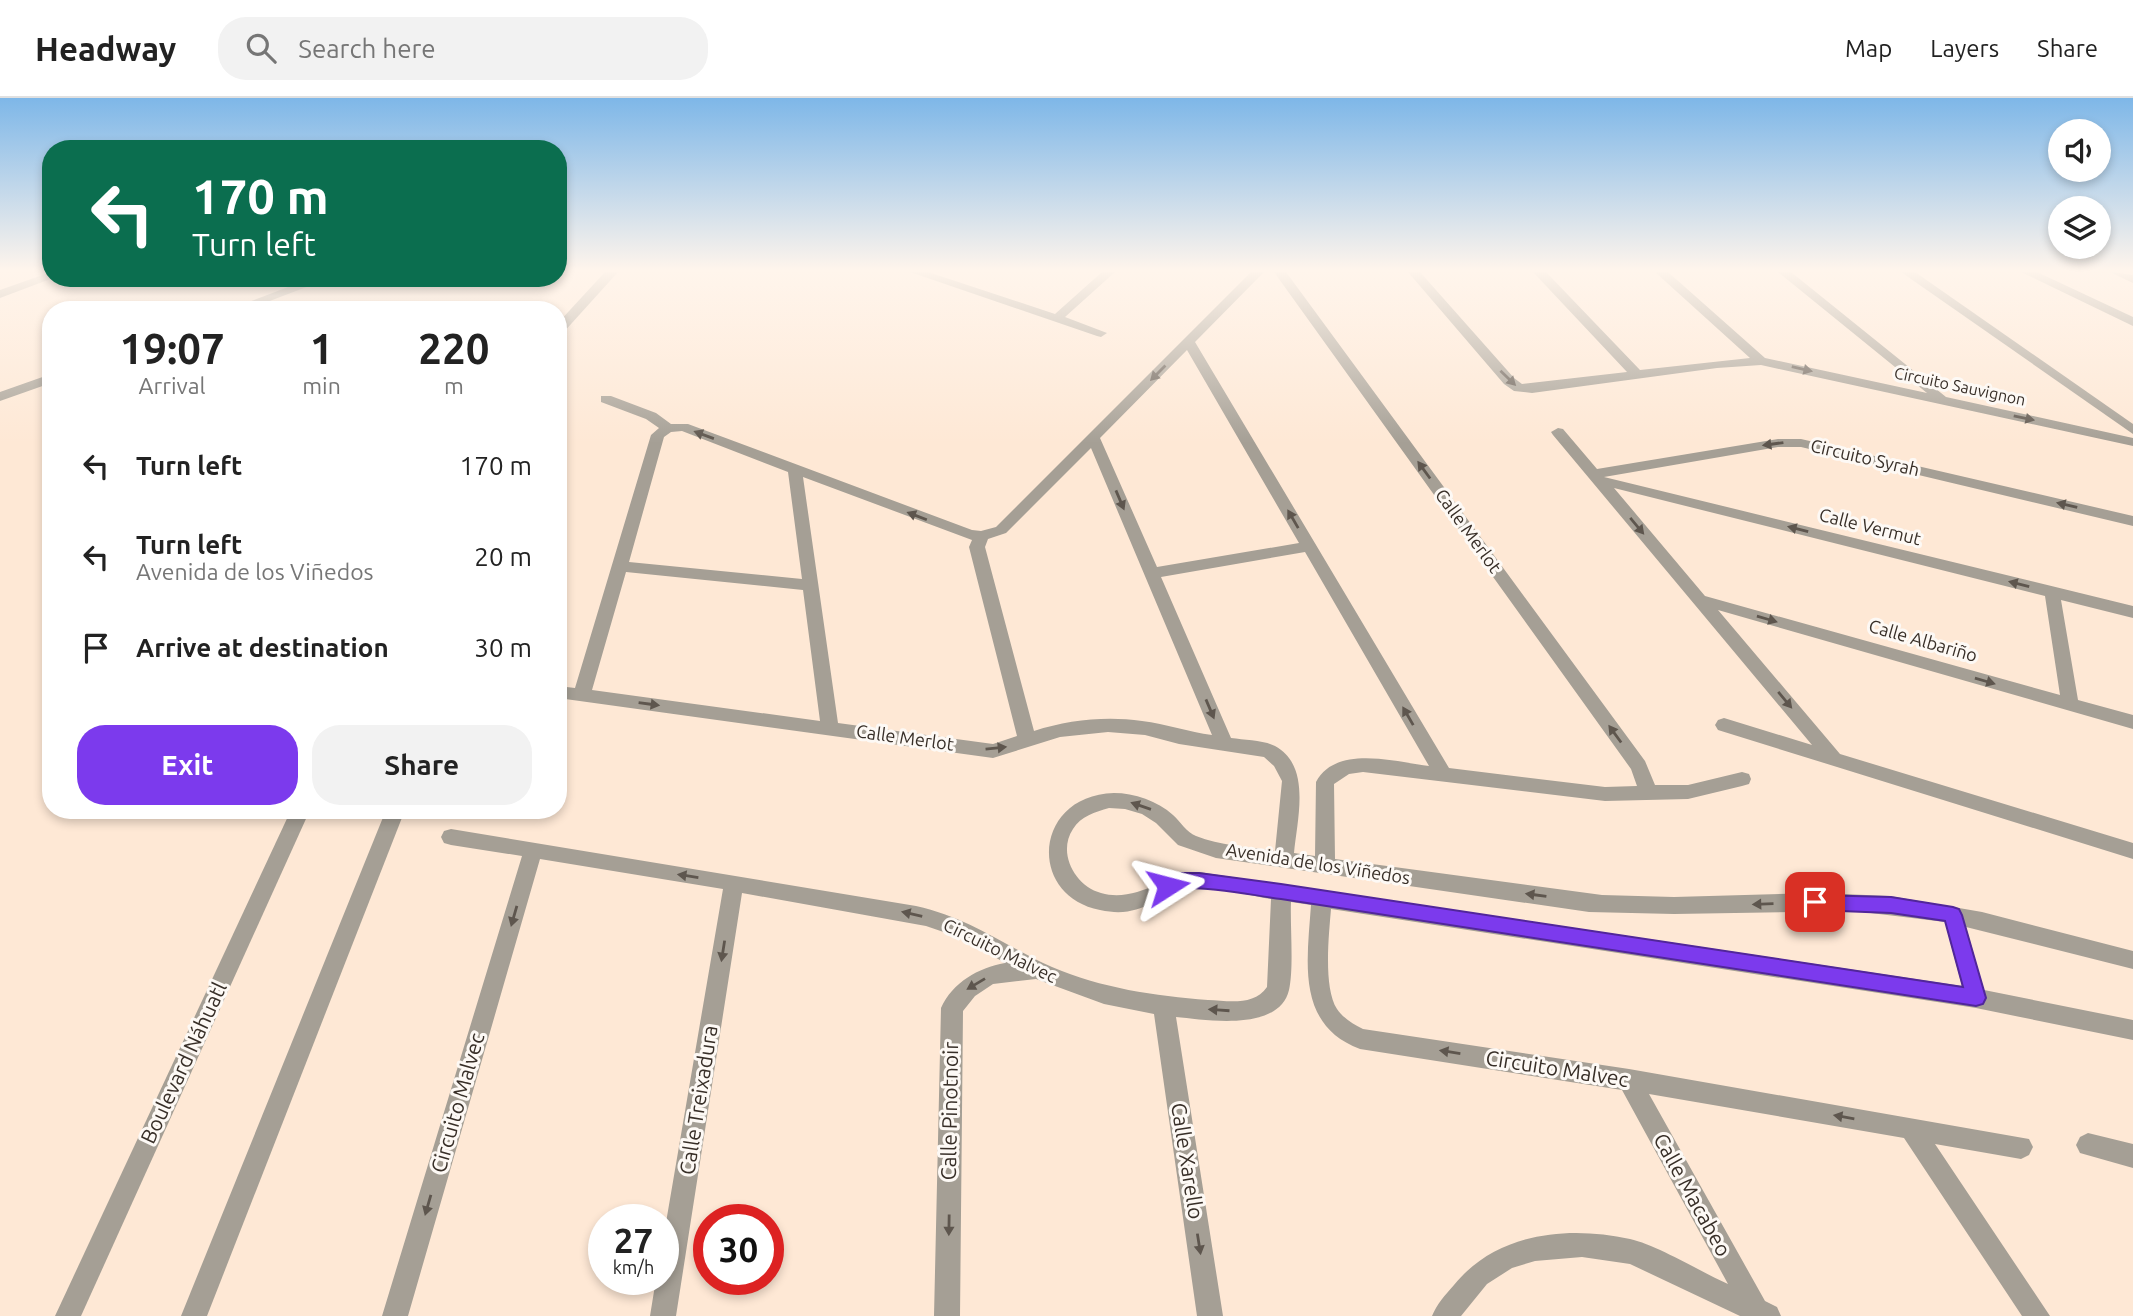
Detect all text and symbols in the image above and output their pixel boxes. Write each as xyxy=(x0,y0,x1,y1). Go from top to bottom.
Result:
search box xyxy=(218,17,708,80)
icon: search xyxy=(242,29,280,67)
text: Headway xyxy=(35,30,176,67)
text: Search here xyxy=(298,34,436,63)
text: Map xyxy=(1845,35,1892,62)
text: Layers xyxy=(1930,35,1999,62)
text: Share xyxy=(2037,35,2098,62)
map controls xyxy=(2048,119,2111,259)
button: sound xyxy=(2048,119,2111,182)
icon: left xyxy=(77,168,168,259)
text: 170 m xyxy=(192,168,329,223)
button: layers xyxy=(2048,196,2111,259)
text: Turn left xyxy=(192,226,316,262)
text: 19:07 xyxy=(120,325,225,372)
text: 1 xyxy=(310,325,333,372)
text: 220 xyxy=(418,325,489,372)
one-way arrow xyxy=(1791,363,1813,374)
street label: Circuito Sauvignon xyxy=(1893,363,2027,409)
one-way arrow xyxy=(1149,364,1166,381)
one-way arrow xyxy=(1499,370,1516,387)
text: Arrival xyxy=(139,373,206,398)
text: min xyxy=(302,373,341,398)
text: m xyxy=(444,373,464,398)
one-way arrow xyxy=(2013,413,2035,424)
one-way arrow xyxy=(694,429,715,440)
street label: Circuito Syrah xyxy=(1809,435,1922,479)
one-way arrow xyxy=(1762,439,1784,450)
icon: left xyxy=(77,447,115,485)
text: Turn left xyxy=(136,451,242,480)
text: 170 m xyxy=(460,451,532,480)
one-way arrow xyxy=(1417,461,1431,480)
street label: Calle Merlot xyxy=(1432,485,1506,576)
one-way arrow xyxy=(1114,490,1126,510)
one-way arrow xyxy=(2056,500,2078,511)
street label: Calle Vermut xyxy=(1817,504,1923,548)
one-way arrow xyxy=(906,510,927,521)
one-way arrow xyxy=(1287,510,1299,529)
one-way arrow xyxy=(1630,517,1645,535)
one-way arrow xyxy=(1787,523,1809,534)
text: Turn left xyxy=(136,530,242,559)
icon: left xyxy=(77,538,115,576)
text: 20 m xyxy=(474,542,532,571)
text: Avenida de los Viñedos xyxy=(136,559,374,584)
one-way arrow xyxy=(2008,578,2030,589)
one-way arrow xyxy=(1756,614,1778,625)
street label: Calle Albariño xyxy=(1867,615,1980,665)
icon: arrive xyxy=(77,629,115,667)
text: Arrive at destination xyxy=(136,633,389,662)
text: 30 m xyxy=(474,633,532,662)
one-way arrow xyxy=(1975,676,1996,686)
one-way arrow xyxy=(1777,691,1792,708)
one-way arrow xyxy=(638,698,660,709)
one-way arrow xyxy=(1204,699,1216,719)
one-way arrow xyxy=(1402,706,1415,725)
street label: Calle Merlot xyxy=(855,720,955,754)
button: Exit xyxy=(77,725,298,805)
button: Share xyxy=(312,725,532,805)
one-way arrow xyxy=(1608,725,1622,743)
one-way arrow xyxy=(985,742,1007,753)
one-way arrow xyxy=(1130,800,1151,811)
street label: Avenida de los Viñedos xyxy=(1225,839,1412,887)
position arrow xyxy=(1131,849,1205,923)
one-way arrow xyxy=(676,870,698,881)
pin xyxy=(1785,872,1845,932)
icon: arrive xyxy=(1796,883,1834,921)
one-way arrow xyxy=(1525,890,1547,901)
one-way arrow xyxy=(1751,899,1773,910)
one-way arrow xyxy=(508,906,518,927)
one-way arrow xyxy=(901,909,923,920)
street label: Circuito Malvec xyxy=(941,914,1060,986)
one-way arrow xyxy=(717,940,728,962)
street label: Boulevard Náhuatl xyxy=(135,978,231,1147)
one-way arrow xyxy=(966,978,985,990)
one-way arrow xyxy=(1208,1004,1230,1015)
street label: Calle Treixadura xyxy=(674,1023,722,1176)
street label: Circuito Malvec xyxy=(426,1030,489,1175)
street label: Calle Pinotnoir xyxy=(936,1041,962,1180)
street label: Circuito Malvec xyxy=(1484,1045,1630,1091)
one-way arrow xyxy=(1439,1046,1461,1057)
street label: Calle Xarello xyxy=(1167,1101,1209,1221)
one-way arrow xyxy=(1833,1111,1855,1122)
street label: Calle Macabeo xyxy=(1649,1129,1737,1260)
one-way arrow xyxy=(423,1195,433,1216)
speed limit sign: 30 xyxy=(693,1204,784,1295)
one-way arrow xyxy=(943,1215,954,1237)
text: 27 xyxy=(614,1220,653,1260)
one-way arrow xyxy=(1194,1233,1205,1255)
text: km/h xyxy=(613,1257,654,1277)

